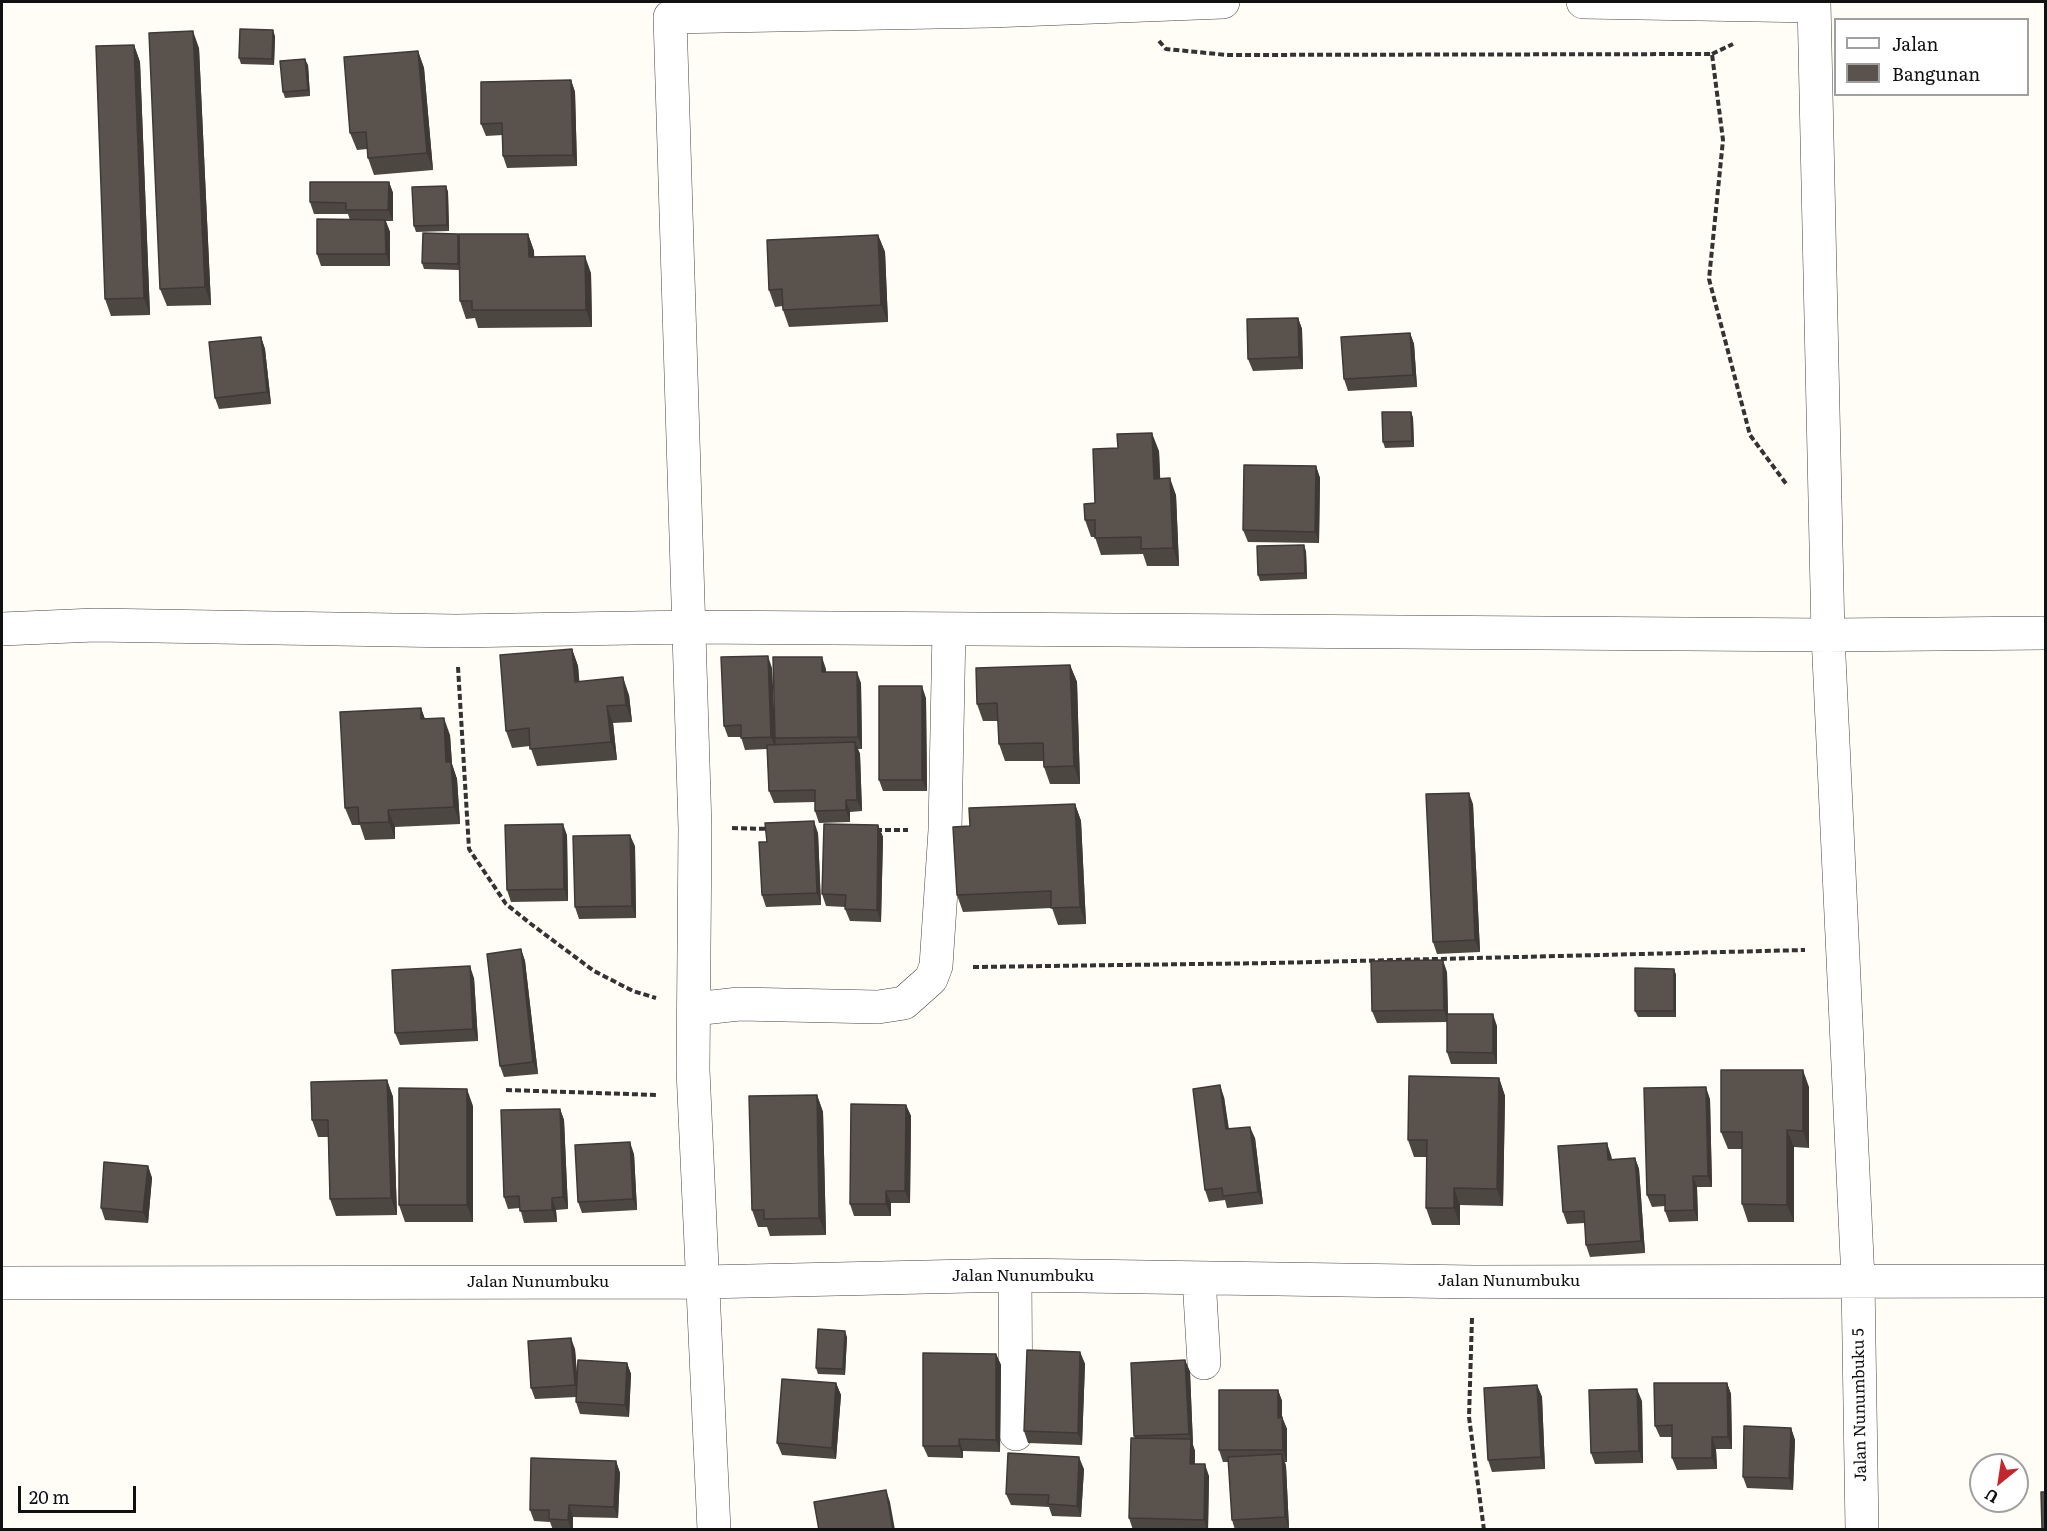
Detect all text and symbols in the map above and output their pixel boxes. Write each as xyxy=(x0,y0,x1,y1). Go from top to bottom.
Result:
legend xyxy=(1834,18,2029,96)
text: Jalan xyxy=(1892,30,1938,57)
text: Bangunan xyxy=(1892,60,1980,87)
street label: Jalan Nunumbuku xyxy=(952,1266,1094,1286)
street label: Jalan Nunumbuku xyxy=(1438,1271,1580,1291)
street label: Jalan Nunumbuku xyxy=(467,1272,609,1292)
street label: Jalan Nunumbuku 5 xyxy=(1849,1328,1871,1482)
north arrow xyxy=(1969,1453,2029,1513)
scale bar xyxy=(21,1474,140,1512)
text: 20 m xyxy=(29,1483,70,1510)
text: U xyxy=(1980,1483,2002,1510)

